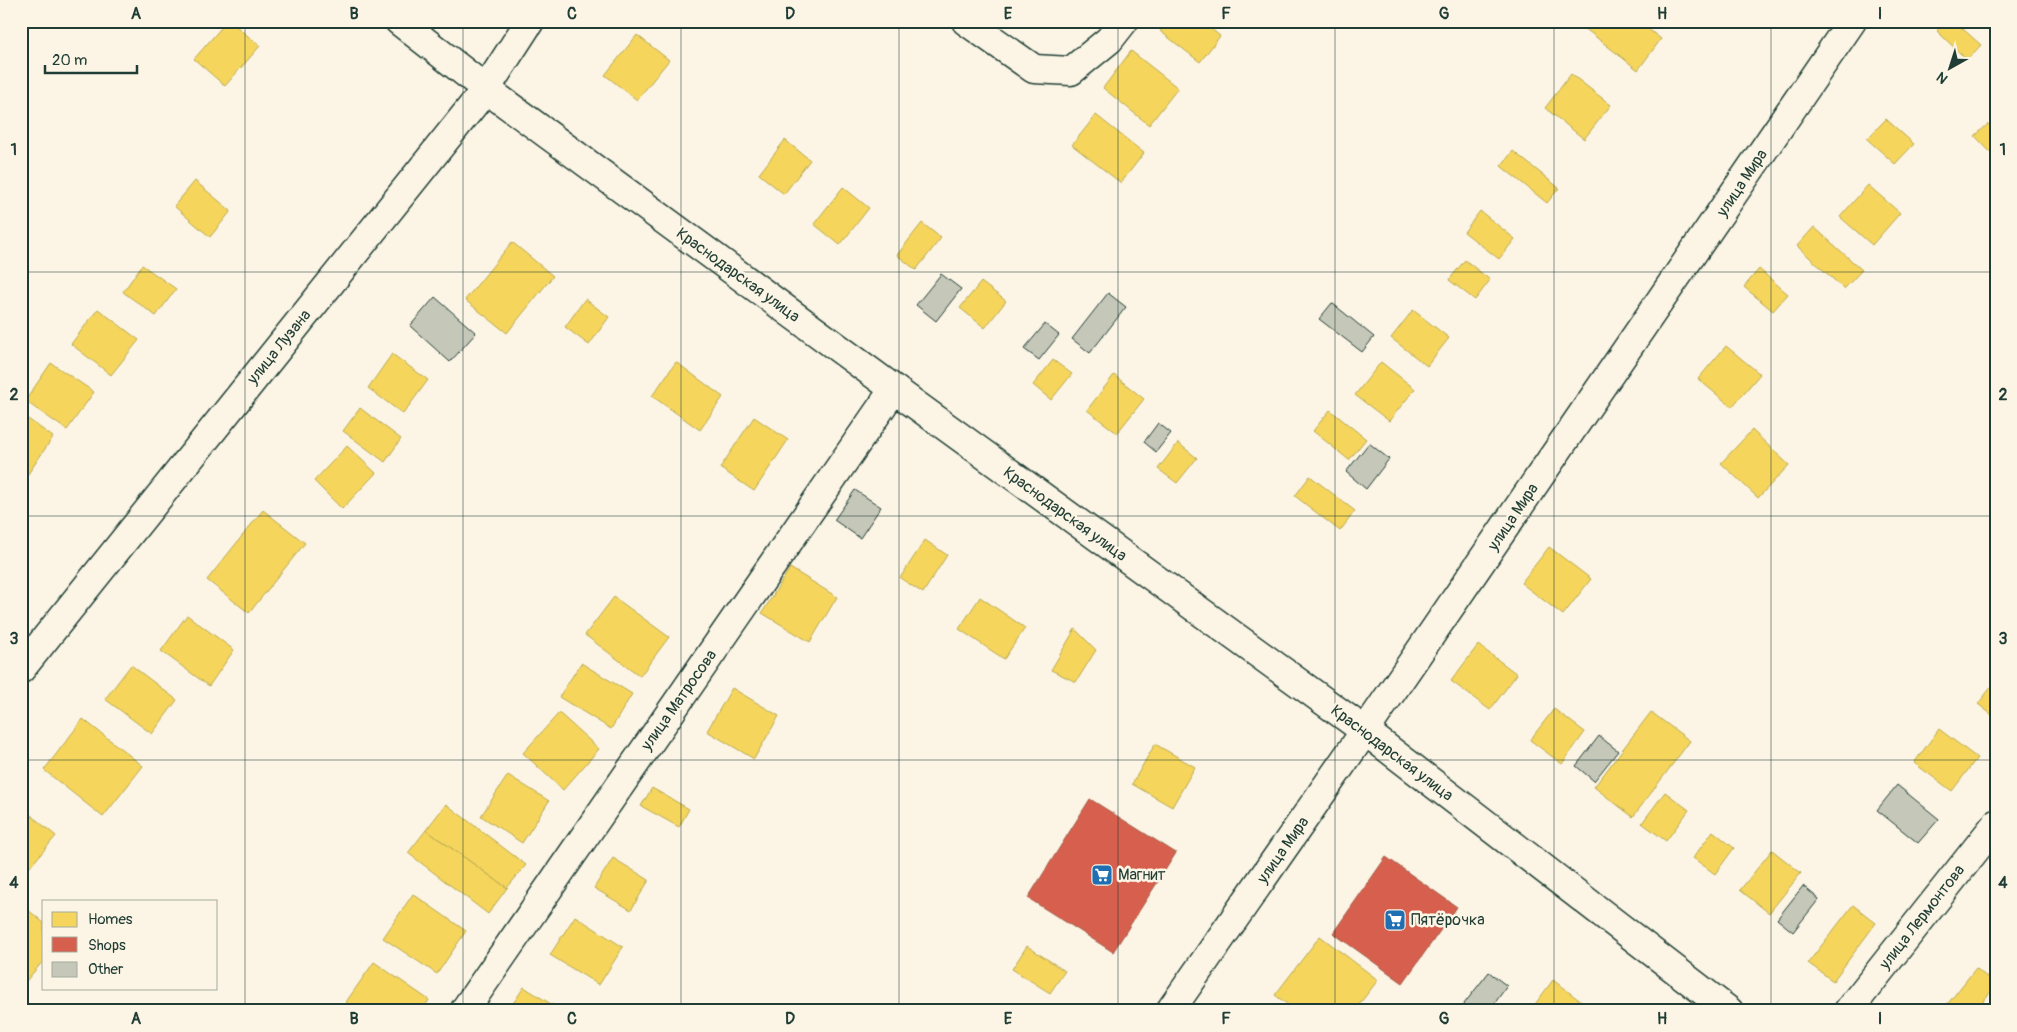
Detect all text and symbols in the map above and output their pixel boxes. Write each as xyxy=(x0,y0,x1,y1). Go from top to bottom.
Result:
text: A xyxy=(131,4,142,24)
text: B xyxy=(349,4,359,24)
text: C xyxy=(567,4,577,24)
text: D xyxy=(785,4,795,24)
text: E xyxy=(1004,4,1013,24)
text: F xyxy=(1221,4,1231,24)
text: G xyxy=(1439,4,1450,24)
text: H xyxy=(1657,4,1667,24)
text: I xyxy=(1878,4,1882,24)
scale bar xyxy=(45,42,138,74)
north arrow xyxy=(1924,42,1974,92)
text: 20 m xyxy=(52,51,87,70)
text: N xyxy=(1933,68,1951,87)
text: 1 xyxy=(11,140,17,160)
text: 1 xyxy=(2000,140,2006,160)
street label: улица Мира xyxy=(1712,146,1772,221)
street label: Краснодарская улица xyxy=(672,223,804,327)
street label: улица Лузана xyxy=(242,306,315,389)
text: 2 xyxy=(10,385,19,405)
text: 2 xyxy=(1999,385,2008,405)
street label: Краснодарская улица xyxy=(999,462,1131,566)
street label: улица Мира xyxy=(1483,480,1543,555)
text: 3 xyxy=(10,629,19,649)
text: 3 xyxy=(1999,629,2008,649)
street label: улица Матросова xyxy=(636,646,721,755)
street label: Краснодарская улица xyxy=(1327,700,1457,806)
street label: улица Мира xyxy=(1252,813,1313,888)
street label: улица Лермонтова xyxy=(1874,861,1969,974)
supermarket icon: Магнит xyxy=(1090,863,1114,887)
place label: Магнит xyxy=(1118,865,1166,885)
text: 4 xyxy=(9,873,19,893)
text: 4 xyxy=(1998,873,2008,893)
legend xyxy=(42,900,218,990)
supermarket icon: Пятёрочка xyxy=(1383,908,1407,932)
text: Homes xyxy=(88,910,133,929)
place label: Пятёрочка xyxy=(1411,910,1485,930)
text: Shops xyxy=(88,936,126,955)
text: Other xyxy=(88,960,124,979)
text: A xyxy=(131,1009,142,1029)
text: B xyxy=(349,1009,359,1029)
text: C xyxy=(567,1009,577,1029)
text: D xyxy=(785,1009,795,1029)
text: E xyxy=(1004,1009,1013,1029)
text: F xyxy=(1221,1009,1231,1029)
text: G xyxy=(1439,1009,1450,1029)
text: H xyxy=(1657,1009,1667,1029)
text: I xyxy=(1878,1009,1882,1029)

